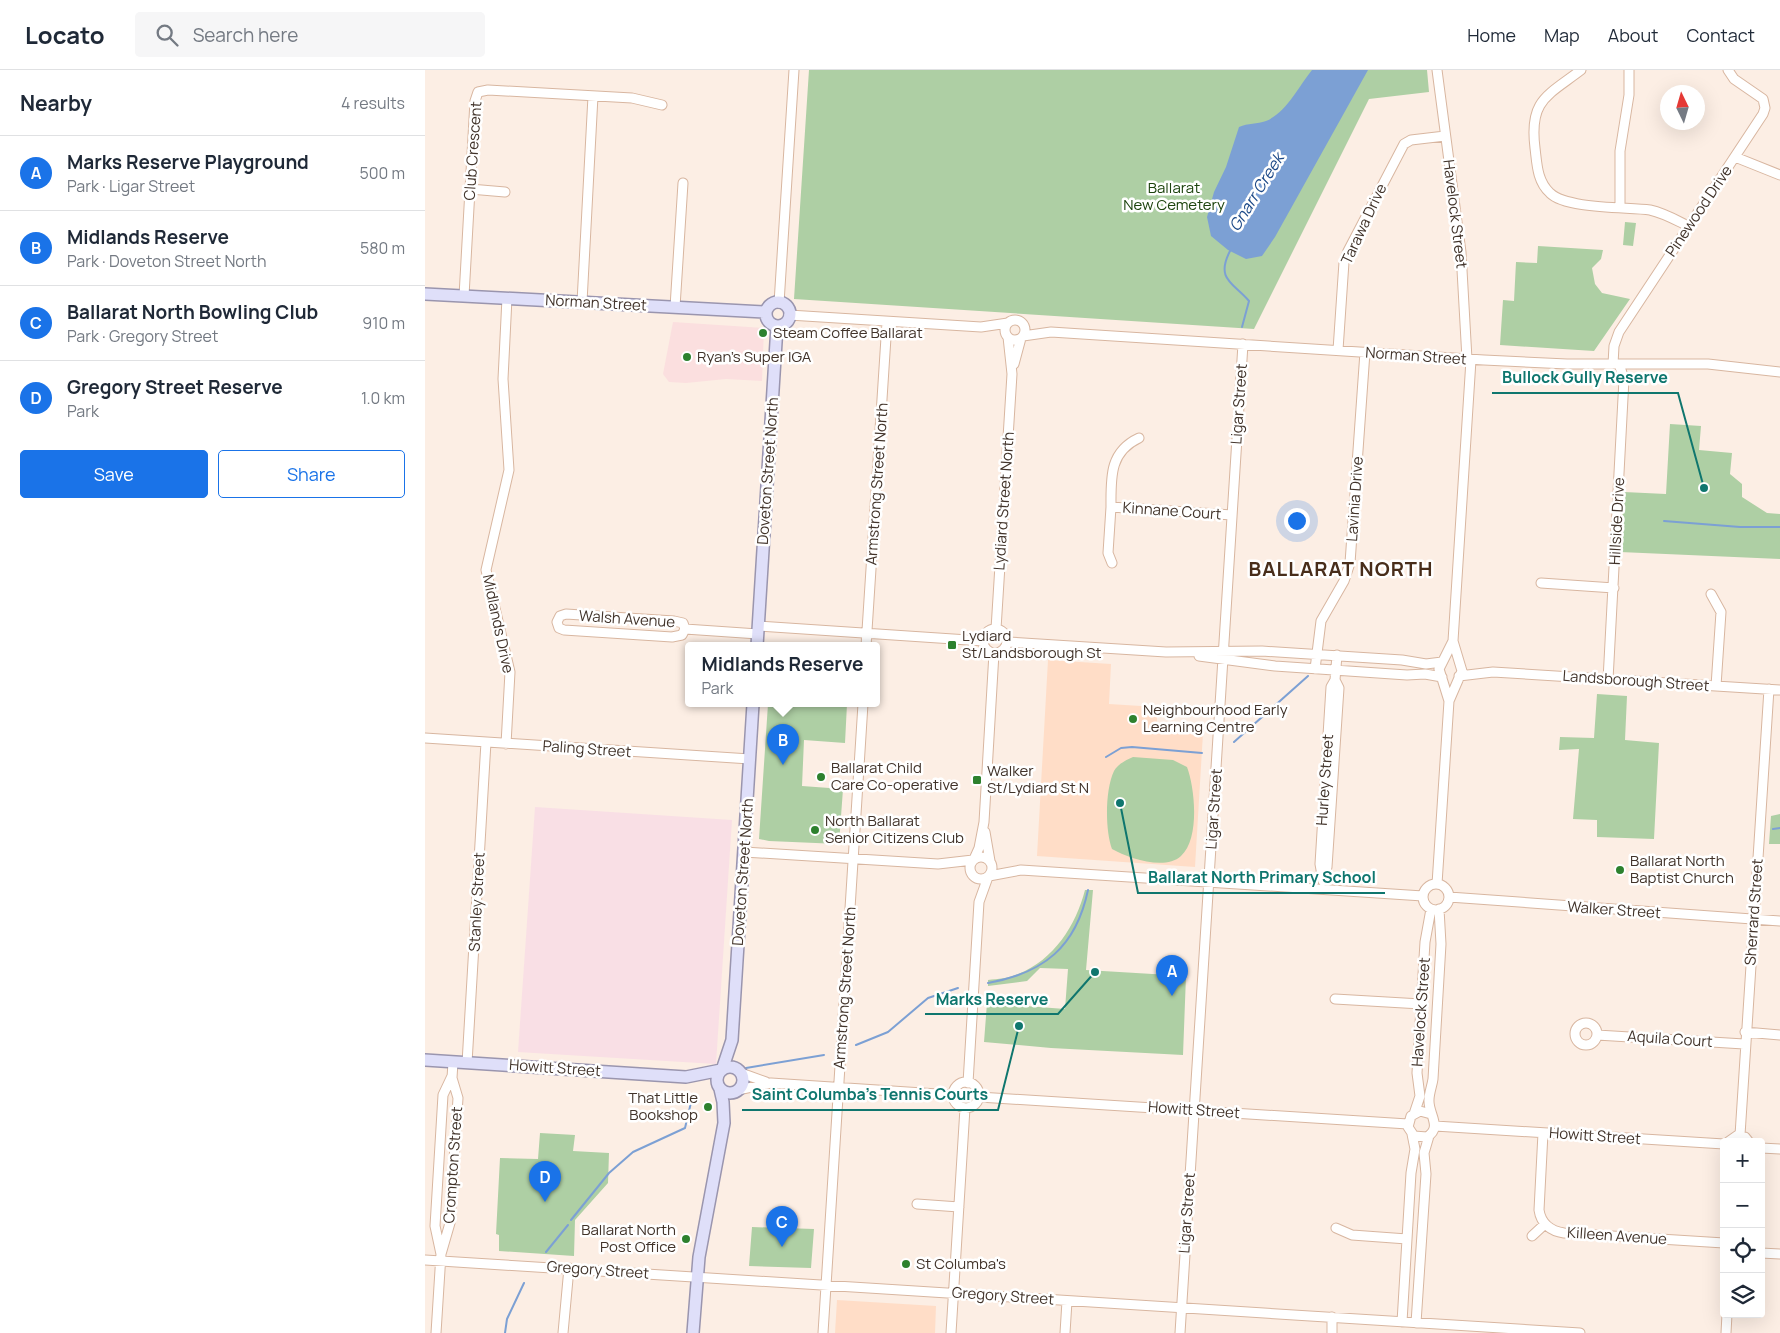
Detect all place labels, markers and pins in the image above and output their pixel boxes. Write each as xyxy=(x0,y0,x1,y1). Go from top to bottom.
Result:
place label: Steam Coffee Ballarat xyxy=(773,322,923,343)
marker: Steam Coffee Ballarat xyxy=(757,327,769,339)
place label: Ryan's Super IGA xyxy=(697,346,812,367)
marker: Ryan's Super IGA xyxy=(681,351,693,363)
callout: Bullock Gully Reserve xyxy=(1492,362,1678,393)
place label: Lydiard St/Landsborough St xyxy=(962,625,1102,663)
marker: Lydiard St/Landsborough St xyxy=(946,639,958,651)
place label: Neighbourhood Early Learning Centre xyxy=(1143,699,1288,737)
marker: Neighbourhood Early Learning Centre xyxy=(1127,713,1139,725)
pin: B xyxy=(767,724,799,765)
place label: Ballarat Child Care Co-operative xyxy=(831,757,959,795)
place label: Walker St/Lydiard St N xyxy=(987,760,1089,798)
marker: Ballarat Child Care Co-operative xyxy=(815,771,827,783)
marker: Walker St/Lydiard St N xyxy=(971,774,983,786)
place label: North Ballarat Senior Citizens Club xyxy=(825,810,964,848)
marker: North Ballarat Senior Citizens Club xyxy=(809,824,821,836)
place label: Ballarat North Baptist Church xyxy=(1630,850,1734,888)
callout: Ballarat North Primary School xyxy=(1138,862,1385,893)
marker: Ballarat North Baptist Church xyxy=(1614,864,1626,876)
pin: A xyxy=(1156,955,1188,996)
callout: Marks Reserve xyxy=(925,983,1058,1014)
callout: Saint Columba's Tennis Courts xyxy=(742,1079,998,1110)
place label: That Little Bookshop xyxy=(628,1087,698,1125)
marker: That Little Bookshop xyxy=(702,1101,714,1113)
pin: D xyxy=(529,1161,561,1202)
pin: C xyxy=(766,1206,798,1247)
place label: Ballarat North Post Office xyxy=(581,1219,676,1257)
marker: Ballarat North Post Office xyxy=(680,1233,692,1245)
place label: St Columba's xyxy=(916,1253,1006,1274)
marker: St Columba's xyxy=(900,1258,912,1270)

